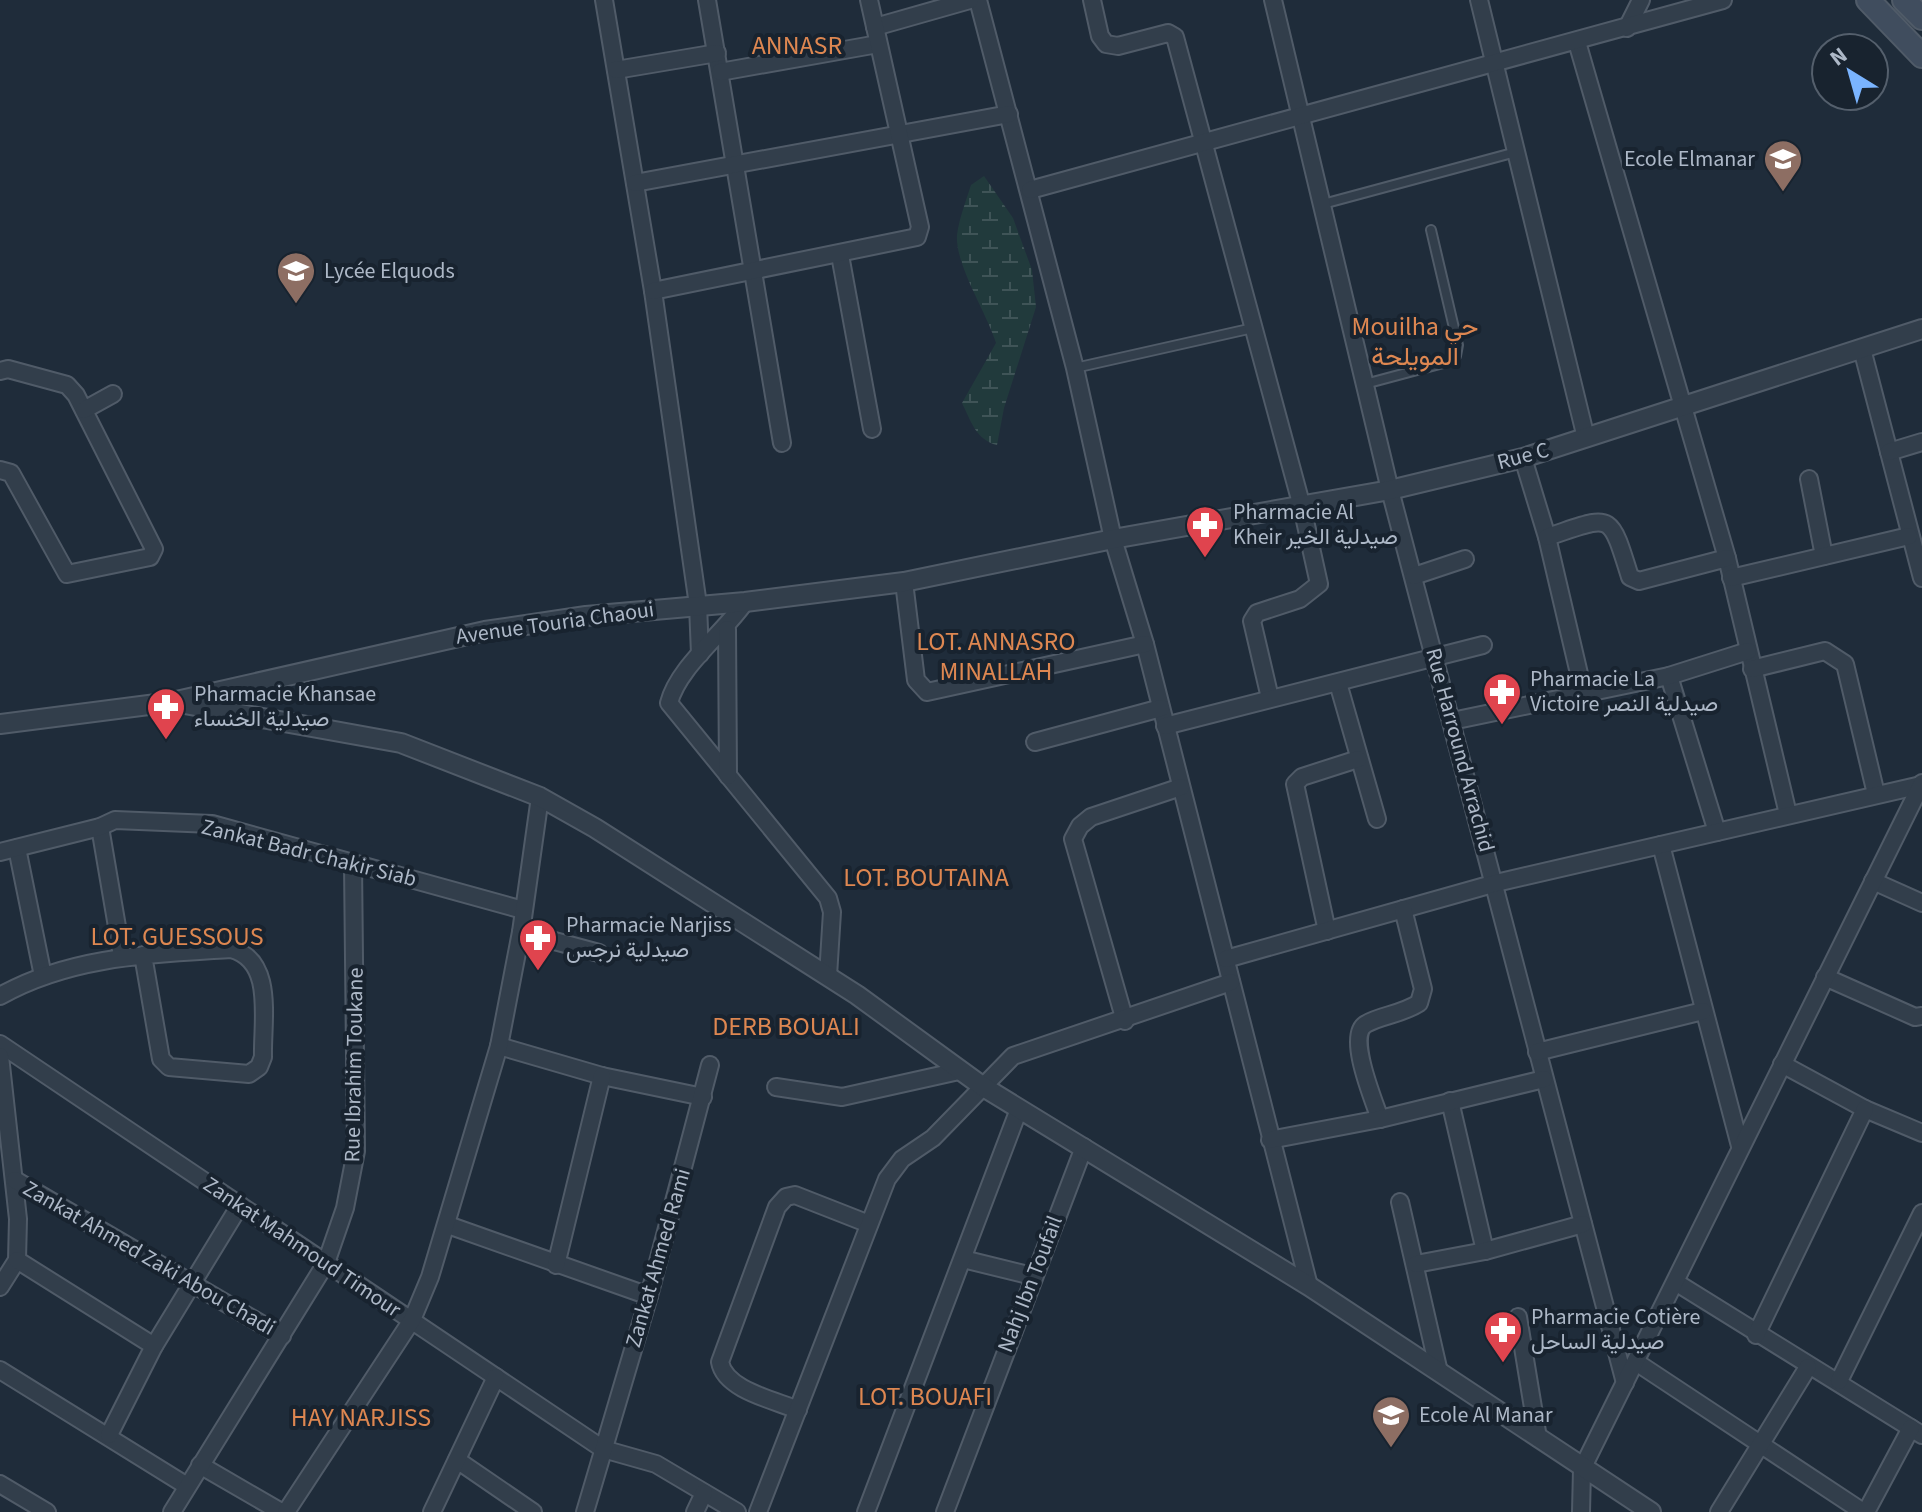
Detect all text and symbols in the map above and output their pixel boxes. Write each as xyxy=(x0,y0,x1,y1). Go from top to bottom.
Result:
district label: ANNASR xyxy=(752,27,842,64)
north arrow xyxy=(1810,32,1890,112)
text: N xyxy=(1823,40,1854,74)
school or university icon: Ecole Elmanar xyxy=(1762,138,1804,193)
place label: Ecole Elmanar xyxy=(1624,143,1755,175)
school or university icon: Lycée Elquods xyxy=(275,250,317,305)
place label: Lycée Elquods xyxy=(324,255,455,287)
district label: Mouilha حي المويلحة xyxy=(1352,308,1478,375)
street label: Rue C xyxy=(1494,434,1552,478)
place label: Pharmacie Al Kheir صيدلية الخير xyxy=(1233,496,1398,553)
pharmacy icon: Pharmacie Al Kheir صيدلية الخير xyxy=(1184,504,1226,559)
street label: Avenue Touria Chaoui xyxy=(454,593,656,653)
district label: LOT. ANNASRO MINALLAH xyxy=(916,623,1076,690)
street label: Rue Harround Arrachid xyxy=(1417,644,1503,856)
place label: Pharmacie La Victoire صيدلية النصر xyxy=(1530,663,1718,720)
pharmacy icon: Pharmacie La Victoire صيدلية النصر xyxy=(1481,671,1523,726)
place label: Pharmacie Khansae صيدلية الخنساء xyxy=(194,678,376,735)
pharmacy icon: Pharmacie Khansae صيدلية الخنساء xyxy=(145,686,187,741)
street label: Zankat Badr Chakir Siab xyxy=(198,811,420,895)
district label: LOT. BOUTAINA xyxy=(843,859,1010,896)
place label: Pharmacie Narjiss صيدلية نرجس xyxy=(566,909,731,966)
pharmacy icon: Pharmacie Narjiss صيدلية نرجس xyxy=(517,917,559,972)
district label: LOT. GUESSOUS xyxy=(90,918,264,955)
street label: Rue Ibrahim Toukane xyxy=(336,967,372,1163)
district label: DERB BOUALI xyxy=(712,1008,860,1045)
street label: Zankat Ahmed Rami xyxy=(617,1165,699,1351)
street label: Zankat Mahmoud Timour xyxy=(197,1169,408,1326)
street label: Zankat Ahmed Zaki Abou Chadi xyxy=(17,1173,281,1343)
street label: Nahj Ibn Toufail xyxy=(989,1211,1071,1357)
place label: Pharmacie Cotière صيدلية الساحل xyxy=(1531,1301,1701,1358)
pharmacy icon: Pharmacie Cotière صيدلية الساحل xyxy=(1482,1309,1524,1364)
district label: LOT. BOUAFI xyxy=(858,1378,992,1415)
school or university icon: Ecole Al Manar xyxy=(1370,1394,1412,1449)
district label: HAY NARJISS xyxy=(291,1399,431,1436)
place label: Ecole Al Manar xyxy=(1419,1399,1553,1431)

